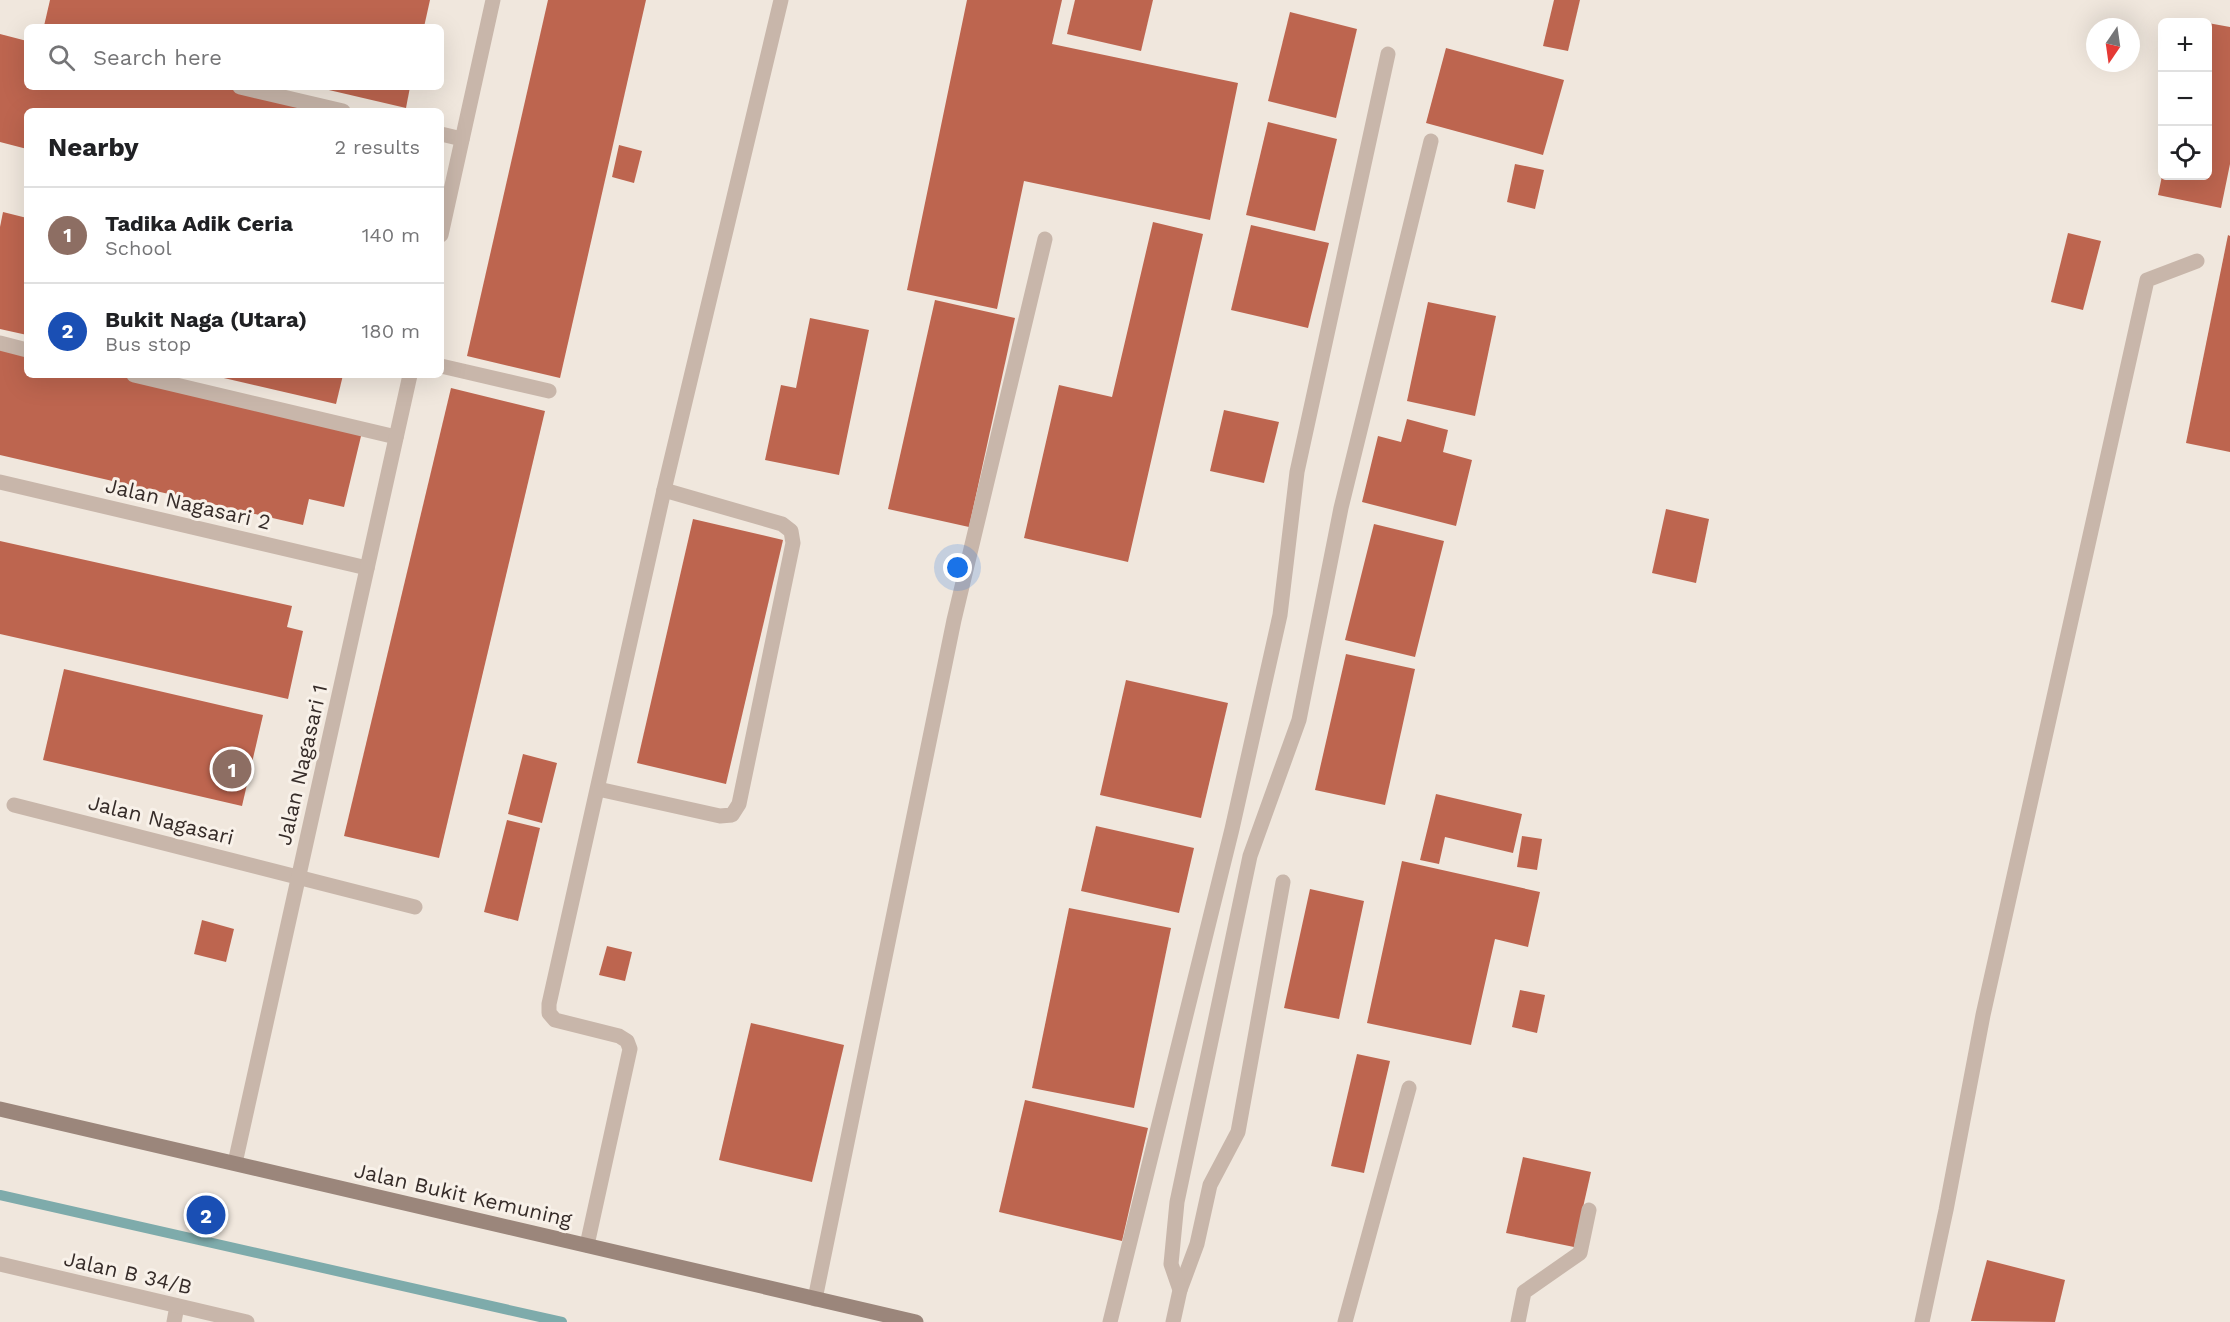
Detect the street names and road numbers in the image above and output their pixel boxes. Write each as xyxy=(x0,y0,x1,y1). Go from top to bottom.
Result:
street label: Jalan Nagasari 2 xyxy=(103,472,273,535)
street label: Jalan Nagasari 1 xyxy=(271,682,332,848)
street label: Jalan Nagasari xyxy=(86,789,237,850)
street label: Jalan Bukit Kemuning xyxy=(352,1157,575,1232)
street label: Jalan B 34/B xyxy=(62,1246,195,1299)

